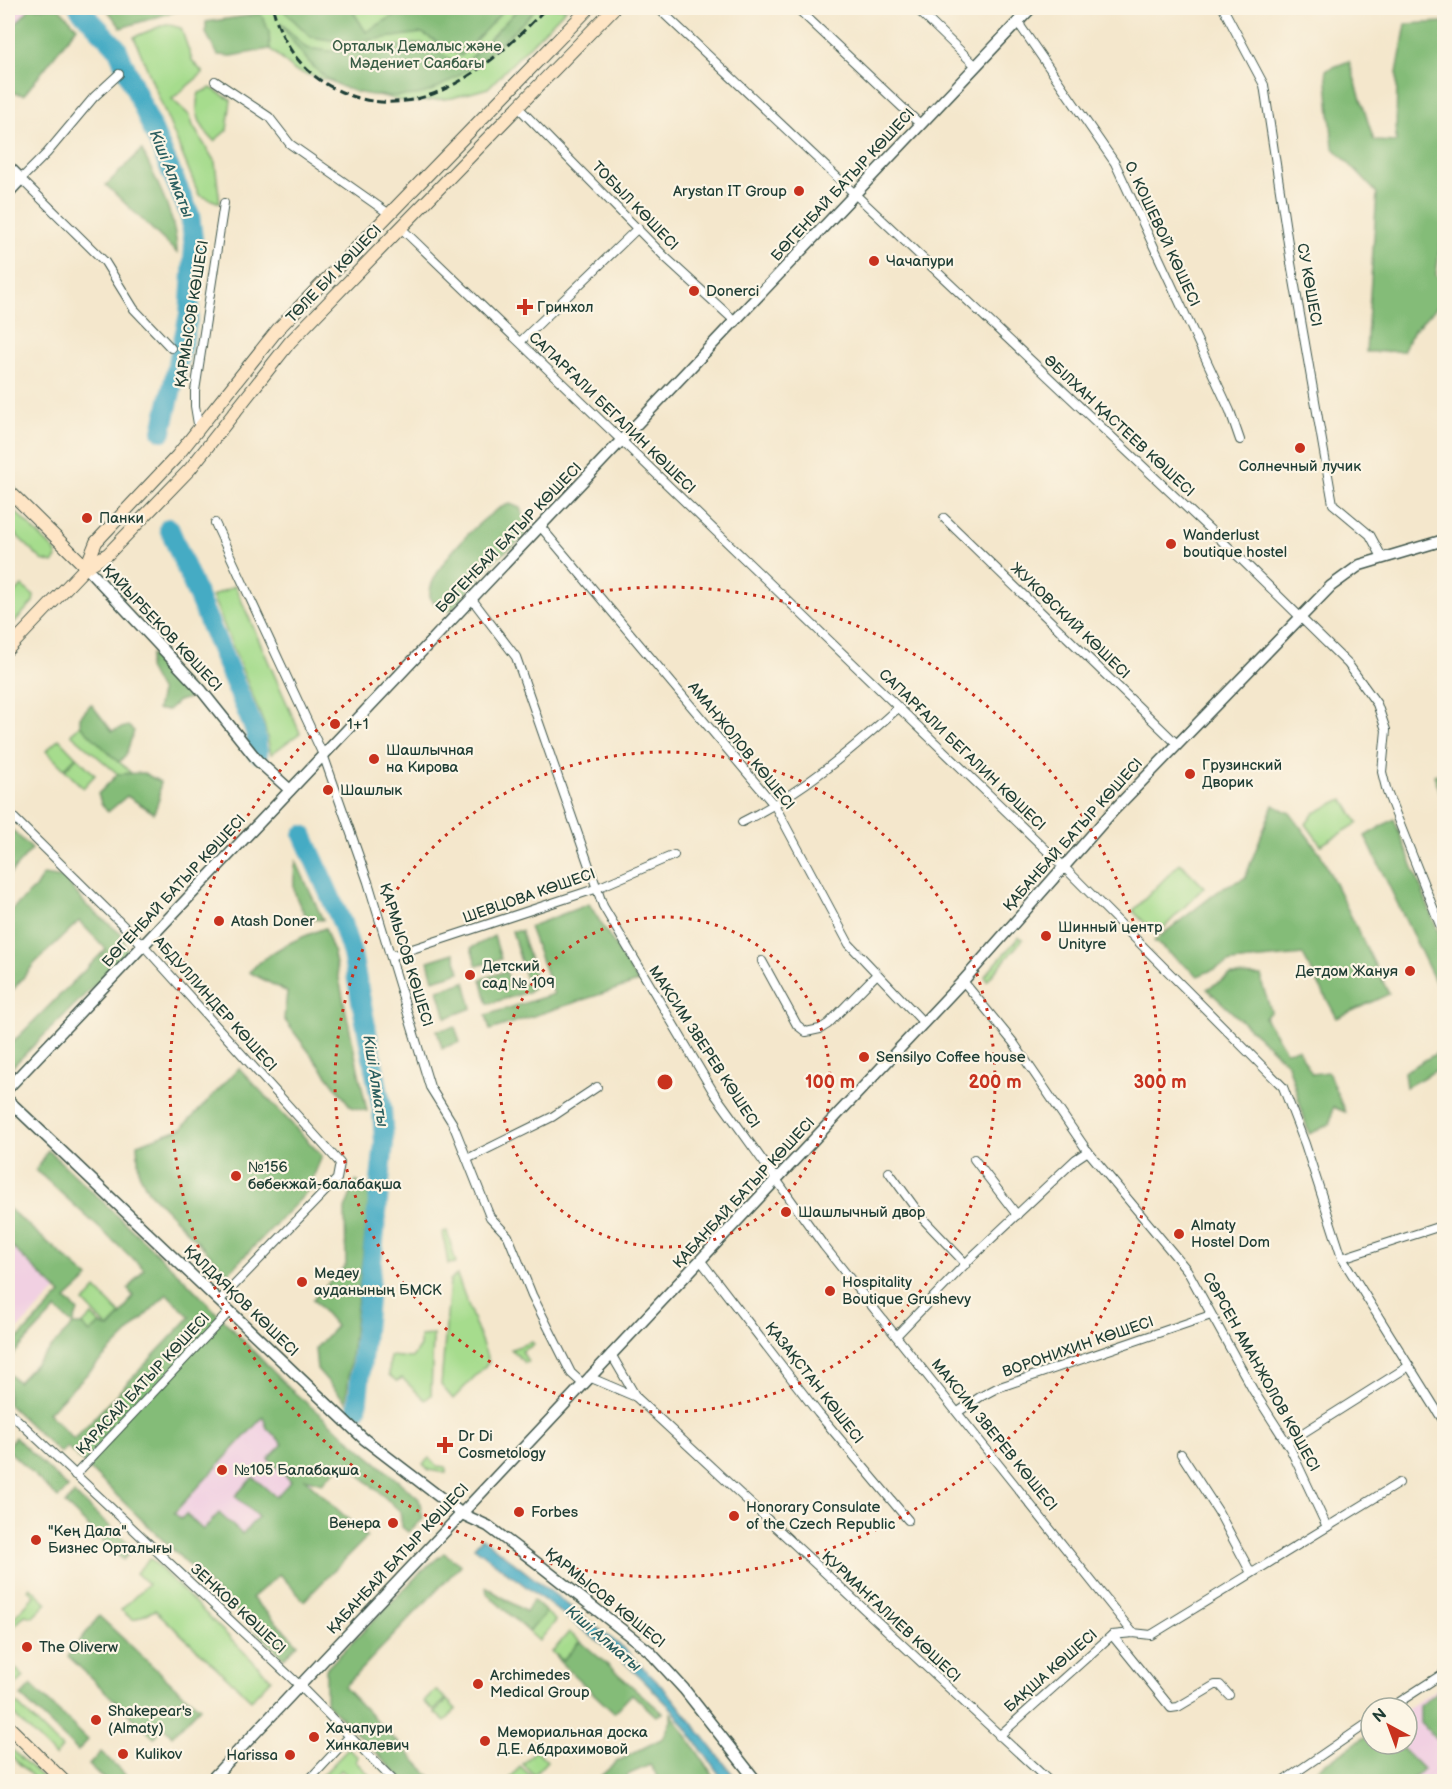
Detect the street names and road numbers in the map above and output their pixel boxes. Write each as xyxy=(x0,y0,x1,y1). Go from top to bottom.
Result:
street label: БӨГЕНБАЙ БАТЫР КӨШЕСІ xyxy=(767,105,919,265)
street label: ТОБЫЛ КӨШЕСІ xyxy=(588,157,682,255)
street label: О. КОШЕВОЙ КӨШЕСІ xyxy=(1120,158,1204,310)
street label: ТӨЛЕ БИ КӨШЕСІ xyxy=(282,221,386,327)
street label: ҚАРМЫСОВ КӨШЕСІ xyxy=(171,239,213,389)
street label: СУ КӨШЕСІ xyxy=(1292,242,1326,328)
street label: САПАРҒАЛИ БЕГАЛИН КӨШЕСІ xyxy=(525,328,699,498)
street label: ӘБІЛХАН ҚАСТЕЕВ КӨШЕСІ xyxy=(1040,351,1198,501)
street label: БӨГЕНБАЙ БАТЫР КӨШЕСІ xyxy=(432,459,586,617)
street label: ЖУКОВСКИЙ КӨШЕСІ xyxy=(1006,559,1134,683)
street label: ҚАЙЫРБЕКОВ КӨШЕСІ xyxy=(98,560,226,696)
street label: САПАРҒАЛИ БЕГАЛИН КӨШЕСІ xyxy=(875,665,1049,835)
street label: АМАНЖОЛОВ КӨШЕСІ xyxy=(683,677,798,814)
street label: ҚАБАНБАЙ БАТЫР КӨШЕСІ xyxy=(999,755,1147,915)
street label: БӨГЕНБАЙ БАТЫР КӨШЕСІ xyxy=(98,811,250,971)
street label: ШЕВЦОВА КӨШЕСІ xyxy=(460,864,598,928)
street label: ҚАРМЫСОВ КӨШЕСІ xyxy=(375,881,437,1029)
street label: АБДУЛЛИНДЕР КӨШЕСІ xyxy=(149,932,281,1076)
street label: МАКСИМ ЗВЕРЕВ КӨШЕСІ xyxy=(644,962,764,1132)
street label: ҚАБАНБАЙ БАТЫР КӨШЕСІ xyxy=(669,1114,819,1272)
street label: ҚАЛДАЯҚОВ КӨШЕСІ xyxy=(180,1241,302,1361)
street label: СӘРСЕН АМАНЖОЛОВ КӨШЕСІ xyxy=(1198,1269,1324,1475)
street label: ҚАРАСАЙ БАТЫР КӨШЕСІ xyxy=(72,1309,214,1459)
street label: ВОРОНИХИН КӨШЕСІ xyxy=(1000,1312,1156,1382)
street label: ҚАЗАҚСТАН КӨШЕСІ xyxy=(761,1318,867,1448)
street label: МАКСИМ ЗВЕРЕВ КӨШЕСІ xyxy=(927,1355,1061,1515)
street label: ҚАБАНБАЙ БАТЫР КӨШЕСІ xyxy=(323,1480,473,1638)
street label: ҚАРМЫСОВ КӨШЕСІ xyxy=(541,1544,669,1652)
street label: ҚУРМАНҒАЛИЕВ КӨШЕСІ xyxy=(818,1548,964,1686)
street label: ЗЕНКОВ КӨШЕСІ xyxy=(186,1560,290,1658)
street label: БАҚША КӨШЕСІ xyxy=(1001,1625,1101,1717)

